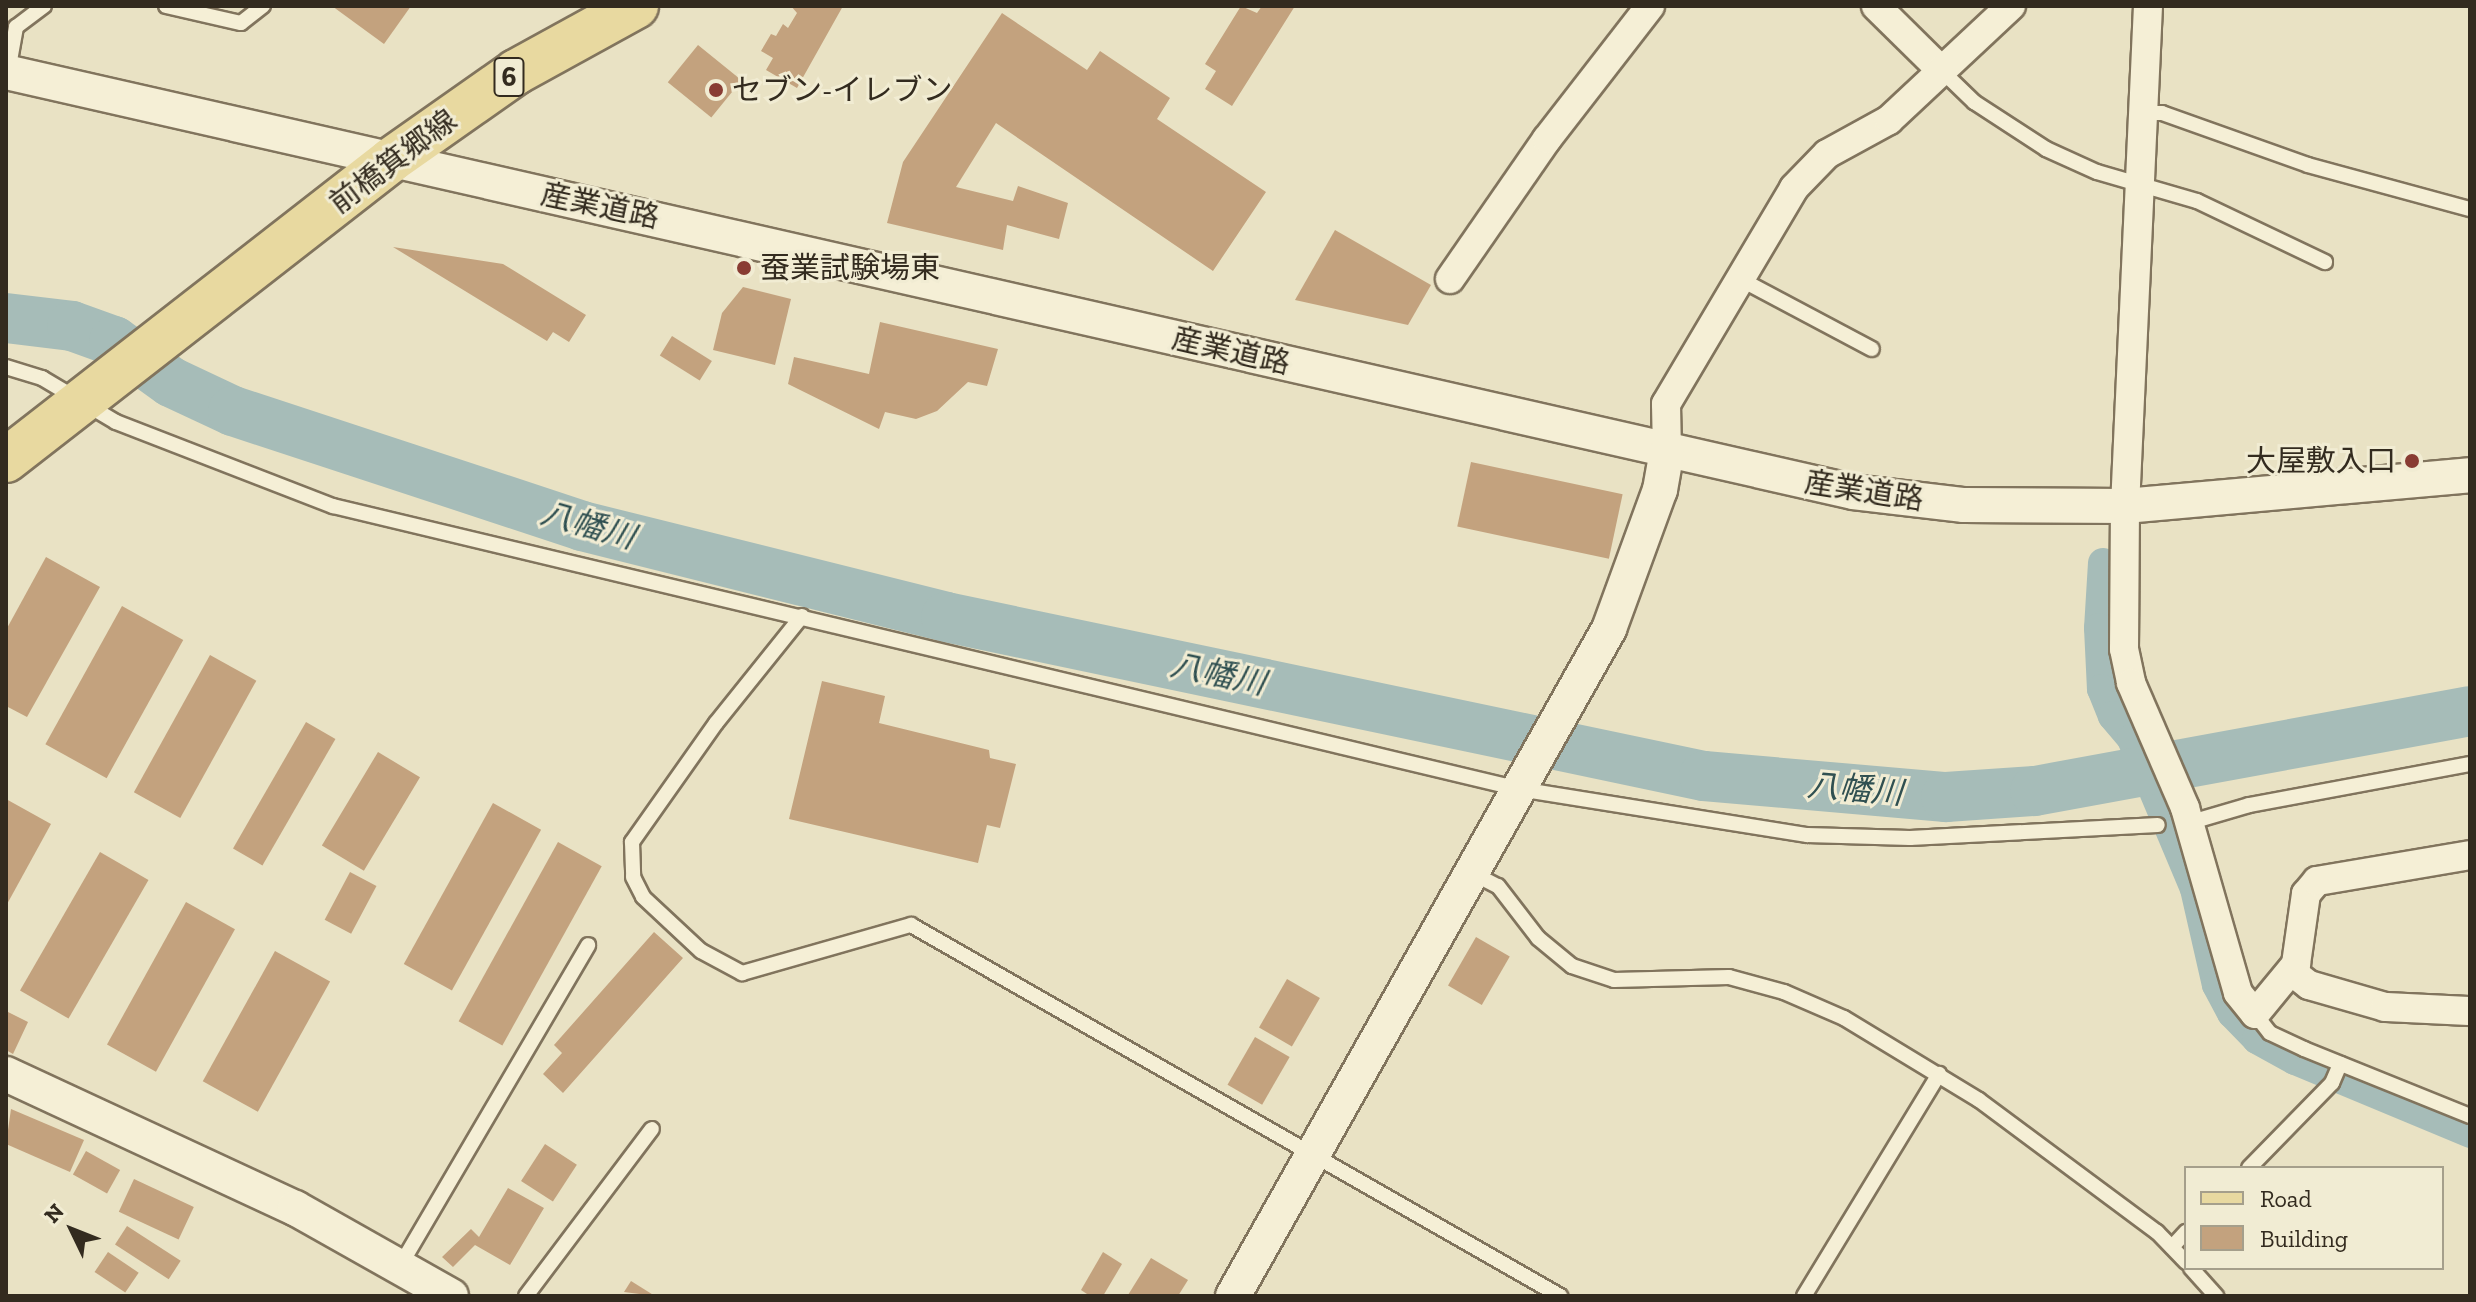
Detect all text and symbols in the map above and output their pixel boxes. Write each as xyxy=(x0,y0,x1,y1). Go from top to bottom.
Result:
road number: 6 xyxy=(493,53,525,101)
place label: セブン-イレブン xyxy=(732,72,952,108)
marker: セブン-イレブン xyxy=(707,81,725,99)
street label: 前橋箕郷線 xyxy=(322,102,464,222)
street label: 産業道路 xyxy=(538,176,662,236)
place label: 蚕業試験場東 xyxy=(760,250,940,286)
marker: 蚕業試験場東 xyxy=(735,259,753,277)
street label: 産業道路 xyxy=(1168,320,1294,382)
place label: 大屋敷入口 xyxy=(2246,443,2396,479)
marker: 大屋敷入口 xyxy=(2403,452,2421,470)
street label: 産業道路 xyxy=(1802,464,1926,518)
water label: 八幡川 xyxy=(537,493,639,557)
water label: 八幡川 xyxy=(1167,645,1269,703)
water label: 八幡川 xyxy=(1806,766,1904,812)
legend xyxy=(2184,1166,2444,1270)
text: Road xyxy=(2260,1184,2312,1213)
north arrow xyxy=(32,1190,112,1270)
text: N xyxy=(38,1198,70,1229)
text: Building xyxy=(2260,1224,2348,1253)

